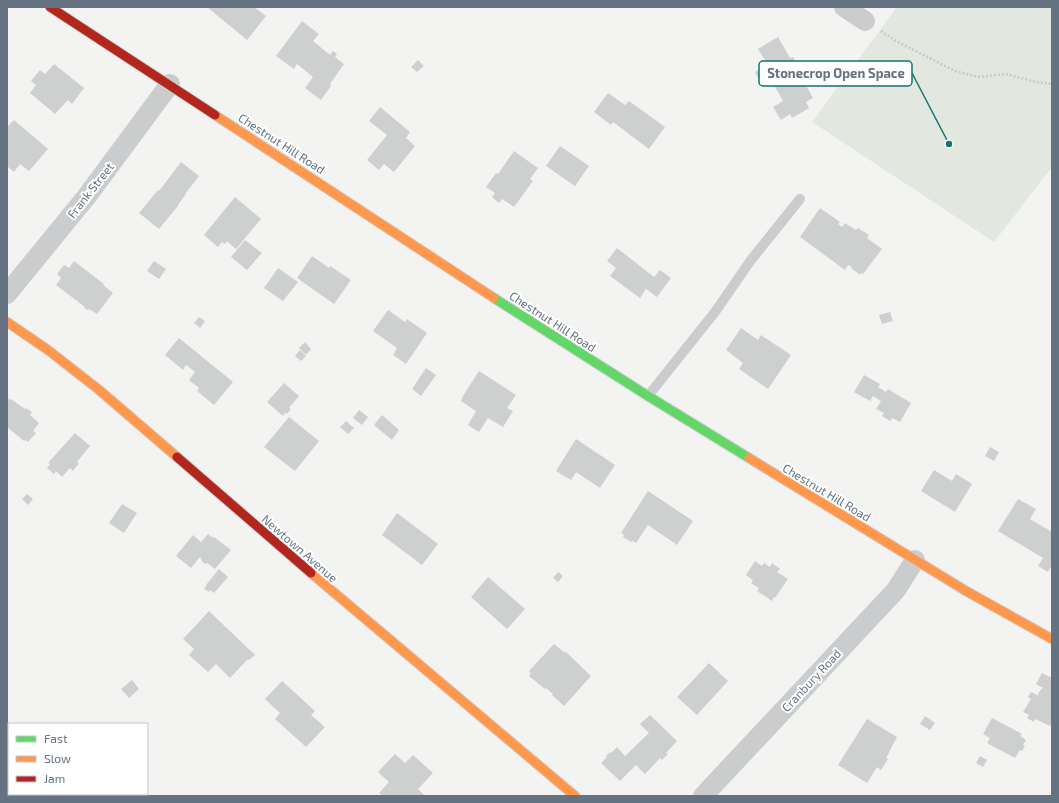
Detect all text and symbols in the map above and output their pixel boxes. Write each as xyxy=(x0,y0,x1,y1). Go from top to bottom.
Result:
callout: Stonecrop Open Space xyxy=(759,61,912,86)
text: Stonecrop Open Space xyxy=(767,65,905,81)
street label: Chestnut Hill Road xyxy=(236,110,328,176)
street label: Frank Street xyxy=(64,159,116,221)
street label: Chestnut Hill Road xyxy=(507,288,599,354)
street label: Chestnut Hill Road xyxy=(780,460,874,524)
street label: Newtown Avenue xyxy=(259,511,341,585)
street label: Cranbury Road xyxy=(779,646,843,714)
legend xyxy=(8,723,148,795)
text: Fast xyxy=(44,731,68,745)
text: Slow xyxy=(44,751,71,765)
text: Jam xyxy=(44,771,65,785)

